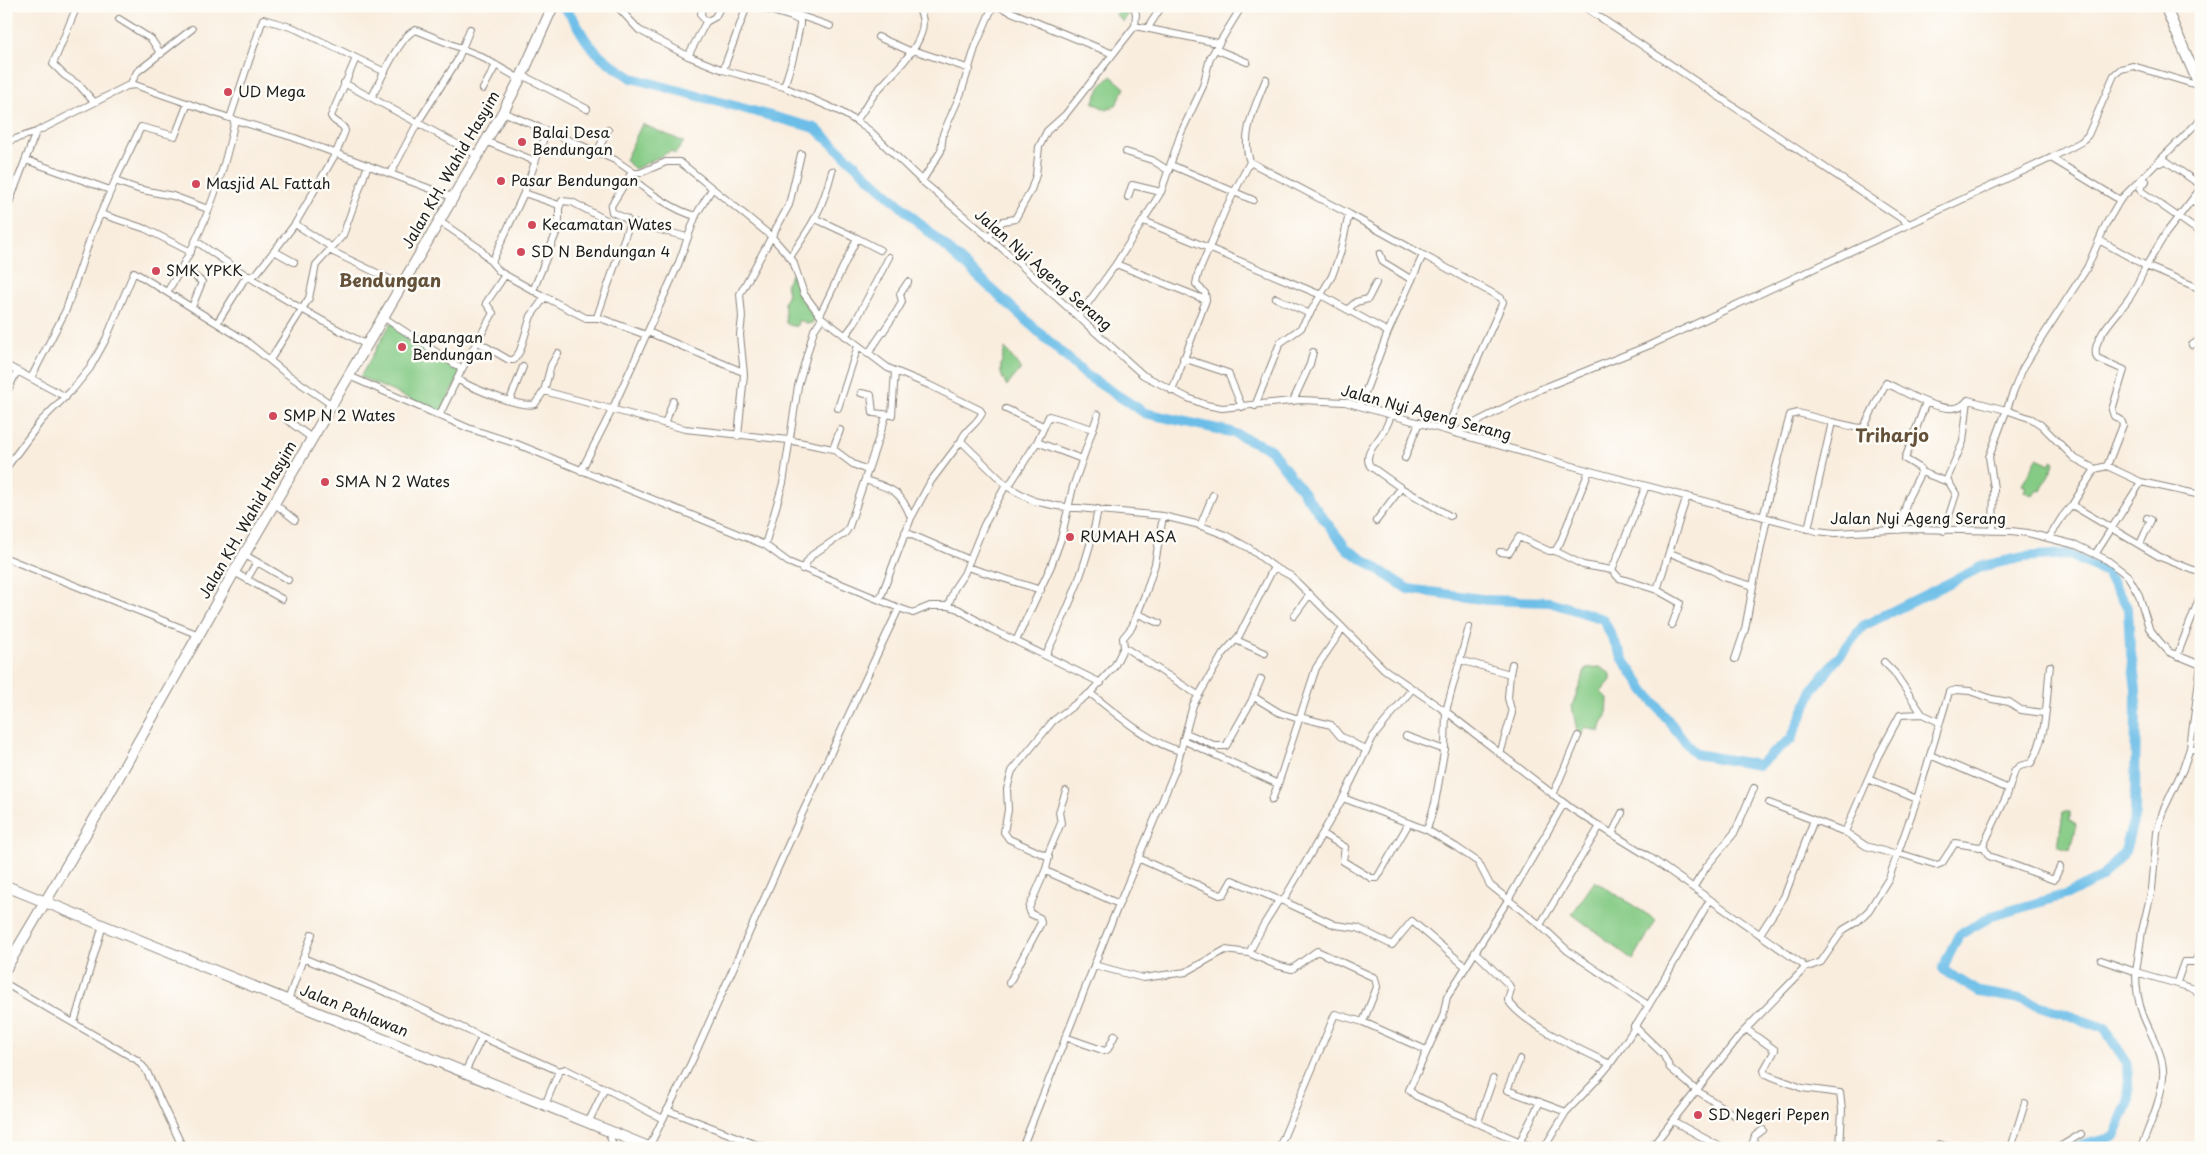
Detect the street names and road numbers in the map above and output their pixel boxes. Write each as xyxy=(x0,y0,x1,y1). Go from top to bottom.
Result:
street label: Jalan KH. Wahid Hasyim xyxy=(395,86,504,253)
street label: Jalan Nyi Ageng Serang xyxy=(970,203,1118,335)
street label: Jalan Nyi Ageng Serang xyxy=(1339,378,1514,445)
street label: Jalan KH. Wahid Hasyim xyxy=(192,436,301,603)
street label: Jalan Nyi Ageng Serang xyxy=(1830,506,2006,529)
street label: Jalan Pahlawan xyxy=(297,977,412,1042)

